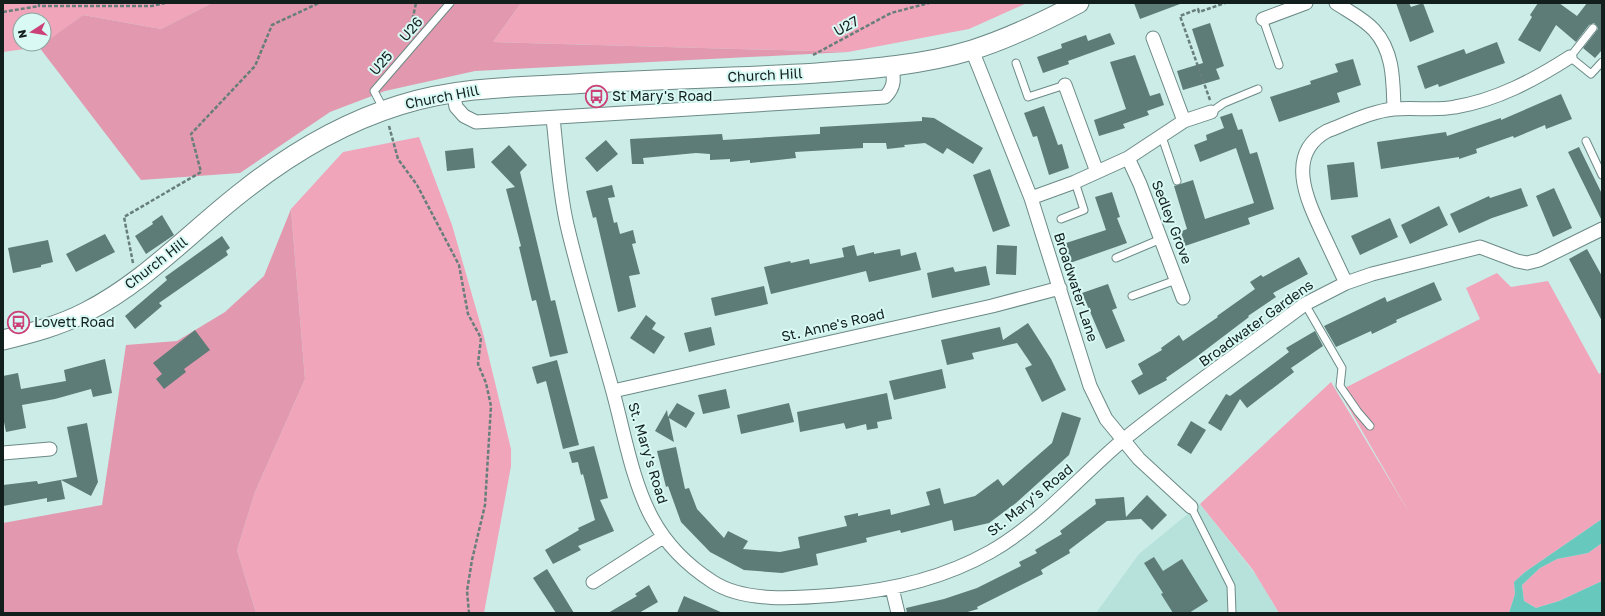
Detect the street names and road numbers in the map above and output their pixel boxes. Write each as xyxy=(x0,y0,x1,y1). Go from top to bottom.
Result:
street label: U27 xyxy=(830,12,861,39)
street label: U26 xyxy=(395,13,426,44)
street label: U25 xyxy=(366,47,396,78)
street label: Church Hill xyxy=(727,64,803,85)
street label: Church Hill xyxy=(403,81,480,112)
street label: Sedley Grove xyxy=(1149,178,1196,266)
street label: Broadwater Lane xyxy=(1051,230,1102,344)
street label: Church Hill xyxy=(121,233,190,292)
street label: Broadwater Gardens xyxy=(1195,275,1316,370)
street label: St. Anne's Road xyxy=(780,304,886,345)
street label: St. Mary's Road xyxy=(625,400,672,506)
street label: St. Mary's Road xyxy=(984,460,1076,539)

